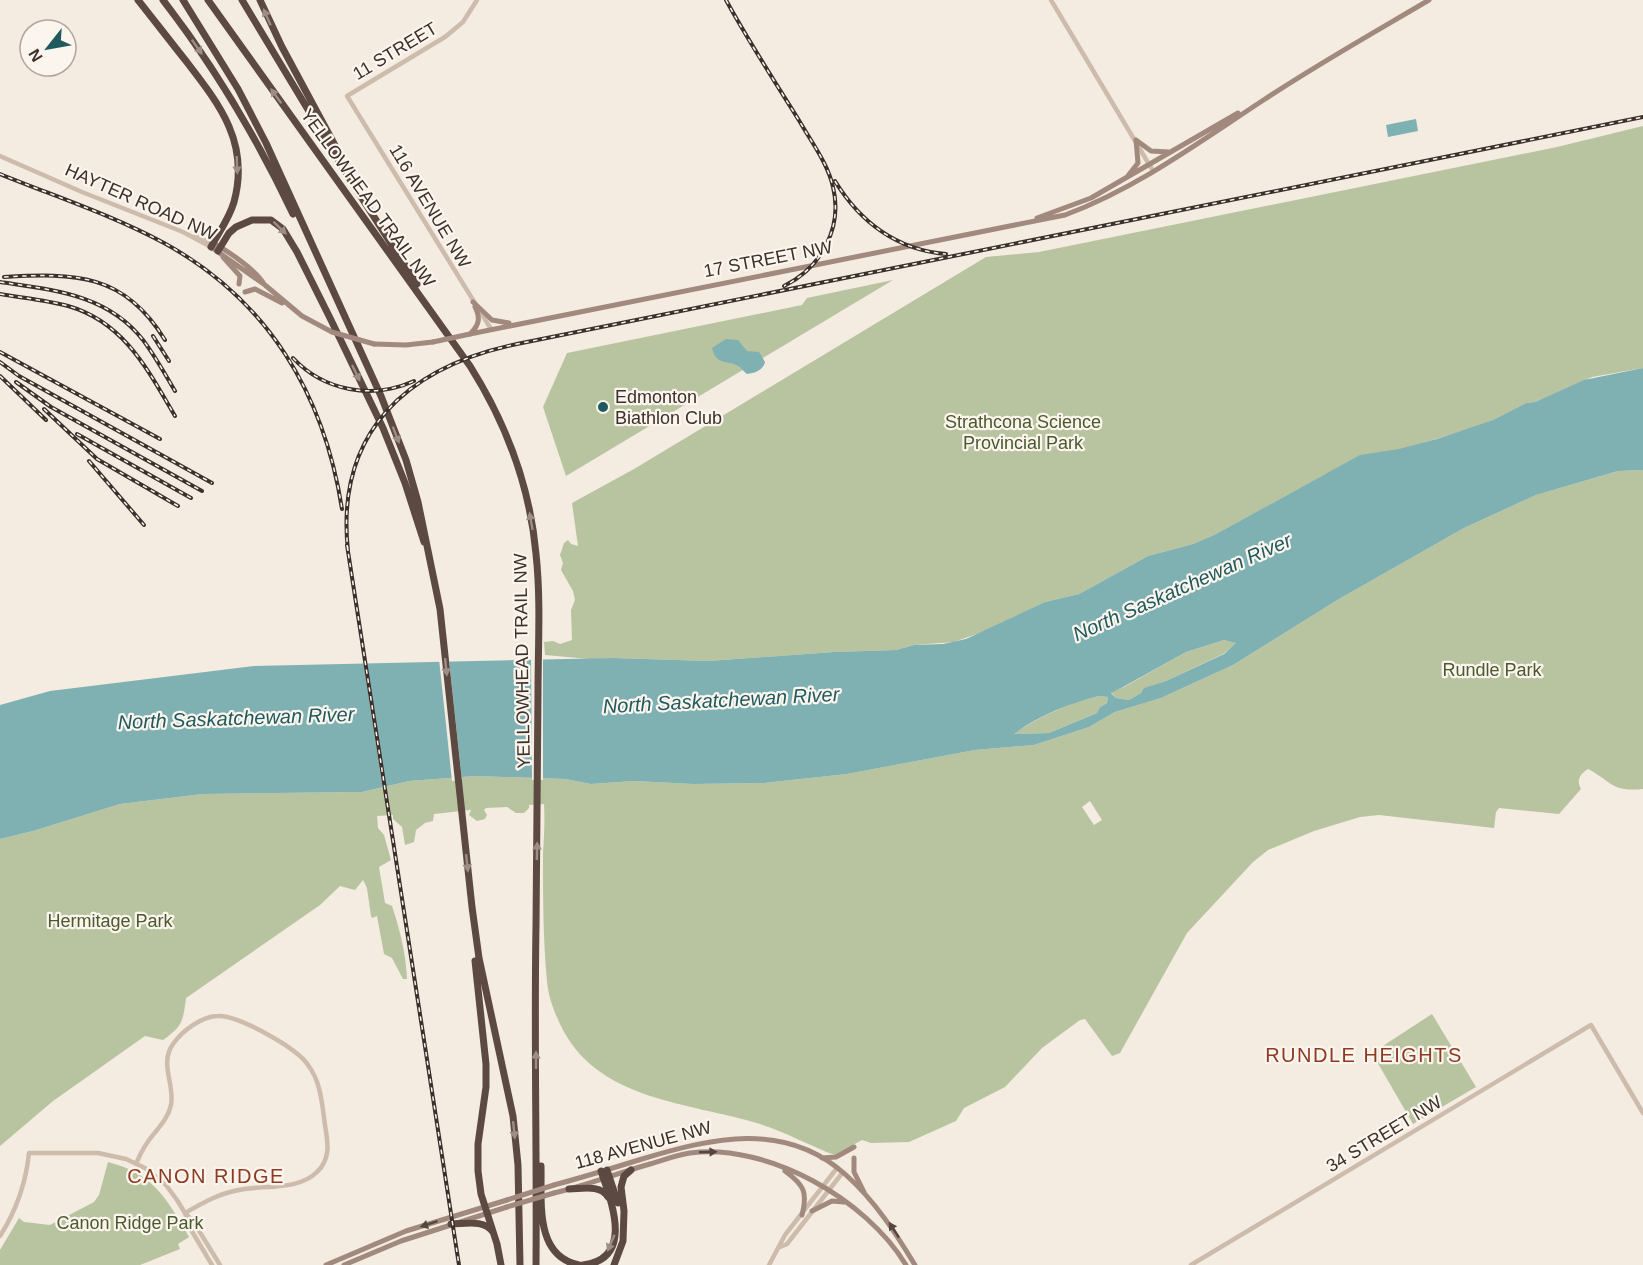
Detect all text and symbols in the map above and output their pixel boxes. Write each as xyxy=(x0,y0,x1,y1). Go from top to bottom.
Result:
one-way arrow xyxy=(263,9,272,26)
north arrow xyxy=(18,18,78,78)
street label: 11 STREET xyxy=(349,18,441,84)
one-way arrow xyxy=(191,39,203,55)
text: N xyxy=(25,46,46,65)
one-way arrow xyxy=(271,88,283,103)
street label: YELLOWHEAD TRAIL NW xyxy=(297,105,439,291)
street label: 116 AVENUE NW xyxy=(385,141,475,271)
one-way arrow xyxy=(233,156,242,175)
street label: HAYTER ROAD NW xyxy=(62,160,220,244)
one-way arrow xyxy=(272,221,287,235)
street label: 17 STREET NW xyxy=(702,237,834,281)
one-way arrow xyxy=(352,364,361,381)
place label: Edmonton Biathlon Club xyxy=(615,387,722,428)
marker: Edmonton Biathlon Club xyxy=(596,400,610,414)
park label: Strathcona Science Provincial Park xyxy=(945,412,1101,453)
one-way arrow xyxy=(392,426,402,444)
one-way arrow xyxy=(526,512,535,531)
water label: North Saskatchewan River xyxy=(1069,528,1296,645)
street label: YELLOWHEAD TRAIL NW xyxy=(510,553,534,769)
one-way arrow xyxy=(441,658,451,677)
park label: Rundle Park xyxy=(1442,660,1543,680)
water label: North Saskatchewan River xyxy=(602,683,841,717)
water label: North Saskatchewan River xyxy=(117,703,356,733)
one-way arrow xyxy=(532,841,542,860)
one-way arrow xyxy=(462,853,472,872)
park label: Hermitage Park xyxy=(47,911,174,931)
district label: RUNDLE HEIGHTS xyxy=(1265,1044,1463,1066)
one-way arrow xyxy=(531,1050,541,1069)
street label: 34 STREET NW xyxy=(1323,1092,1445,1176)
street label: 118 AVENUE NW xyxy=(573,1117,713,1173)
one-way arrow xyxy=(509,1120,519,1139)
one-way arrow xyxy=(699,1147,718,1157)
district label: CANON RIDGE xyxy=(127,1165,285,1187)
park label: Canon Ridge Park xyxy=(56,1213,205,1233)
one-way arrow xyxy=(420,1219,438,1229)
one-way arrow xyxy=(888,1222,899,1238)
one-way arrow xyxy=(606,1234,616,1252)

